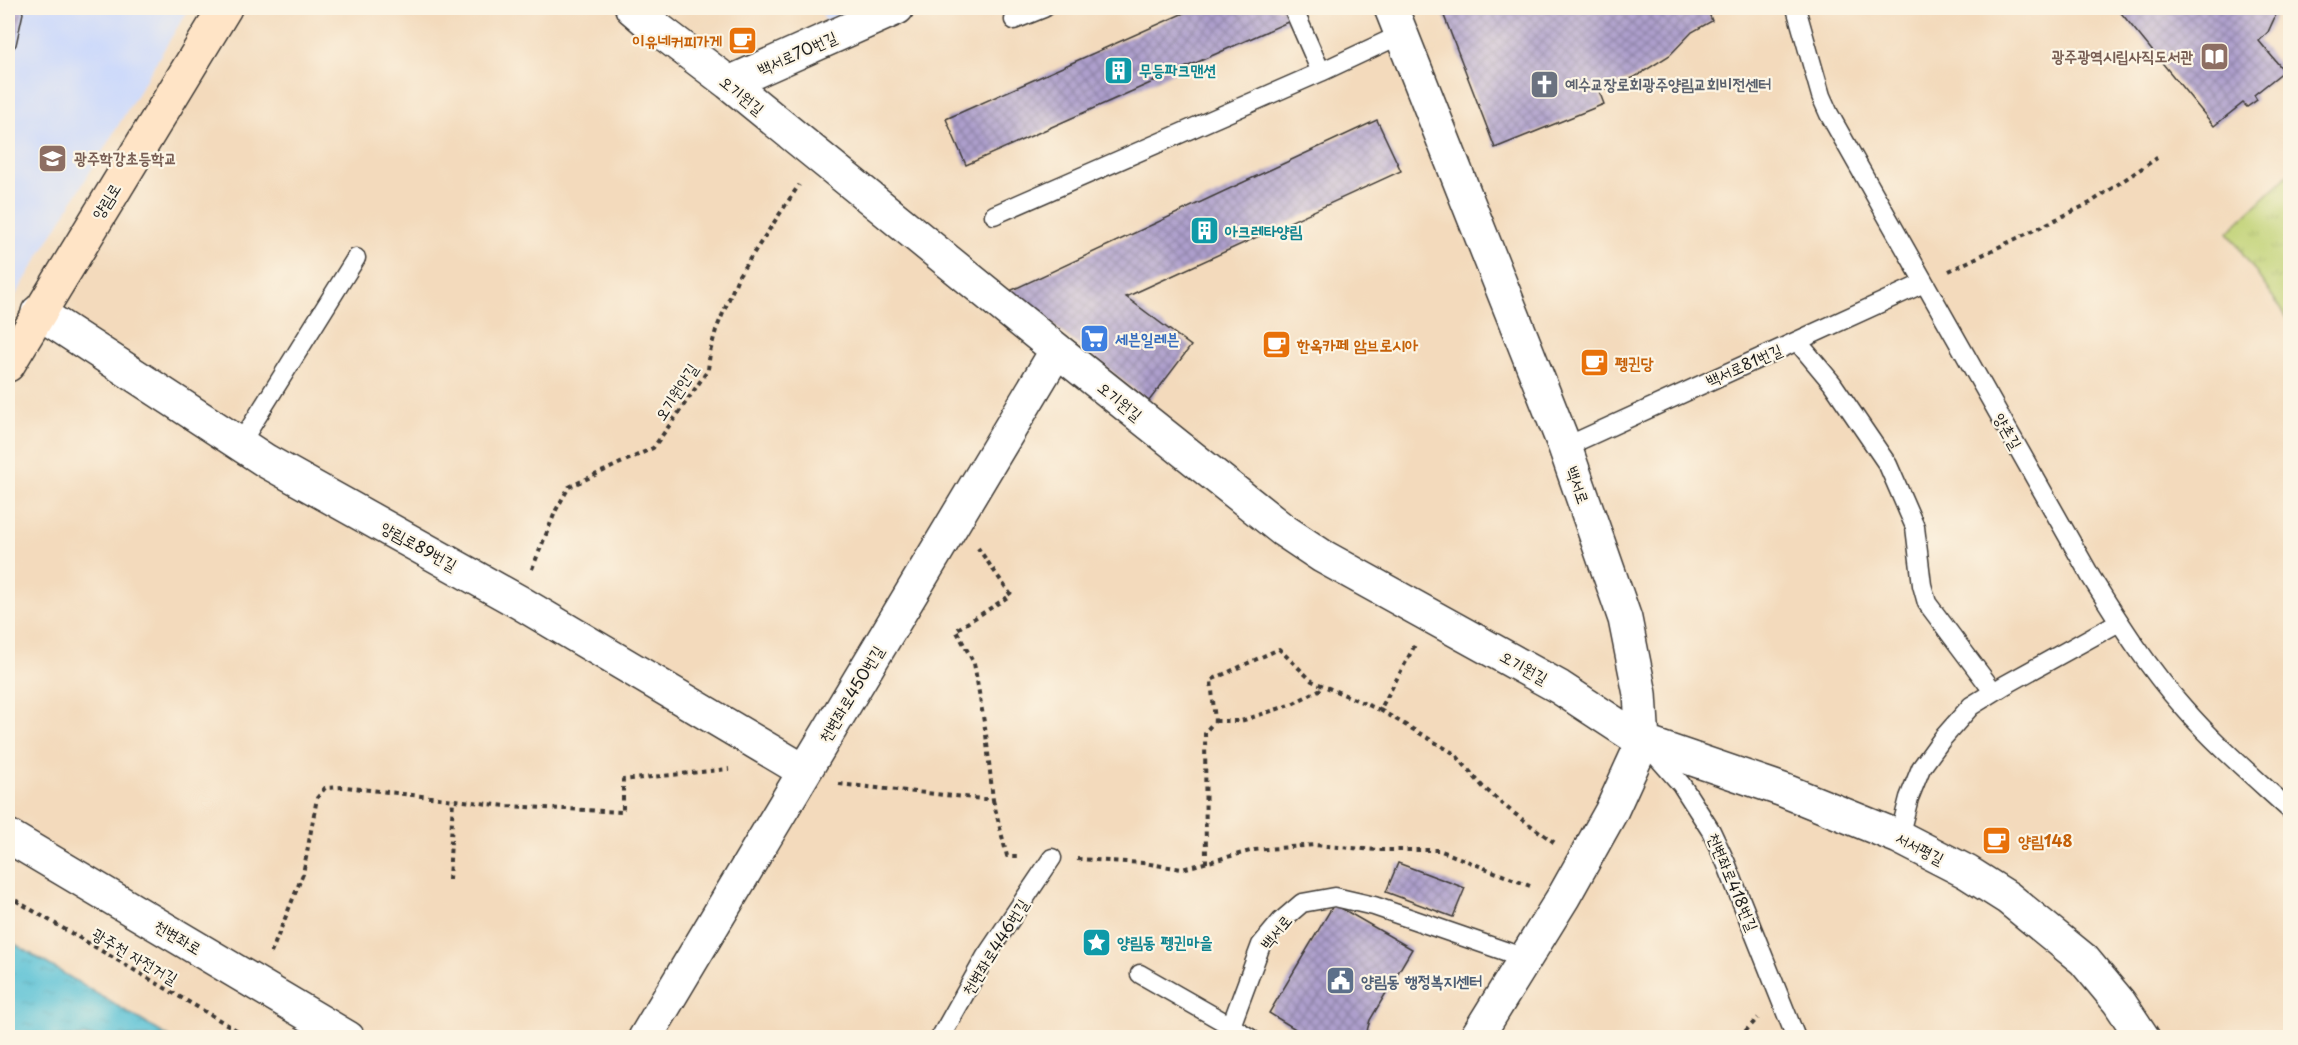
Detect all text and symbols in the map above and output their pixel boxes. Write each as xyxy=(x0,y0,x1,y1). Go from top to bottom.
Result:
street label: 백서로70번길 xyxy=(753,24,840,80)
cafe icon: 이유네커피가게 xyxy=(727,25,759,57)
place label: 이유네커피가게 xyxy=(632,28,722,52)
library icon: 광주광역시립사직도서관 xyxy=(2198,40,2230,72)
place label: 광주광역시립사직도서관 xyxy=(2051,43,2193,67)
building icon: 무등파크맨션 xyxy=(1102,54,1134,86)
place label: 무등파크맨션 xyxy=(1139,57,1216,81)
church icon: 예수교장로회광주양림교회비전센터 xyxy=(1528,68,1560,100)
street label: 오기원길 xyxy=(715,69,770,120)
place label: 예수교장로회광주양림교회비전센터 xyxy=(1565,71,1771,95)
school or university icon: 광주학강초등학교 xyxy=(37,142,69,174)
place label: 광주학강초등학교 xyxy=(74,145,177,169)
street label: 양림로 xyxy=(85,178,126,223)
building icon: 아크레타양림 xyxy=(1188,215,1220,247)
place label: 아크레타양림 xyxy=(1224,218,1302,242)
supermarket icon: 세븐일레븐 xyxy=(1078,323,1110,355)
place label: 세븐일레븐 xyxy=(1115,326,1180,350)
cafe icon: 한옥카페 암브로시아 xyxy=(1260,329,1292,361)
place label: 한옥카페 암브로시아 xyxy=(1296,332,1418,356)
street label: 백서로81번길 xyxy=(1702,337,1786,392)
cafe icon: 펭귄당 xyxy=(1578,347,1610,379)
place label: 펭귄당 xyxy=(1615,350,1654,374)
street label: 오기원안길 xyxy=(648,358,703,425)
street label: 오기원길 xyxy=(1093,375,1148,426)
street label: 양촌길 xyxy=(1989,408,2029,453)
street label: 백서로 xyxy=(1561,463,1597,507)
street label: 양림로89번길 xyxy=(377,514,462,576)
street label: 천변좌로450번길 xyxy=(812,640,889,747)
street label: 오기원길 xyxy=(1496,643,1553,689)
street label: 서서평길 xyxy=(1892,825,1949,870)
cafe icon: 양림148 xyxy=(1981,825,2013,857)
place label: 양림148 xyxy=(2018,828,2072,852)
street label: 천변좌로418번길 xyxy=(1702,829,1766,935)
street label: 천변좌로446번길 xyxy=(955,894,1033,999)
street label: 백서로 xyxy=(1254,909,1297,954)
street label: 천변좌로 xyxy=(150,913,207,960)
street label: 광주천 자전거길 xyxy=(88,921,183,989)
place icon: 양림동 펭귄마을 xyxy=(1080,926,1112,958)
place label: 양림동 펭귄마을 xyxy=(1117,929,1212,953)
public building icon: 양림동 행정복지센터 xyxy=(1324,965,1356,997)
place label: 양림동 행정복지센터 xyxy=(1361,968,1482,992)

